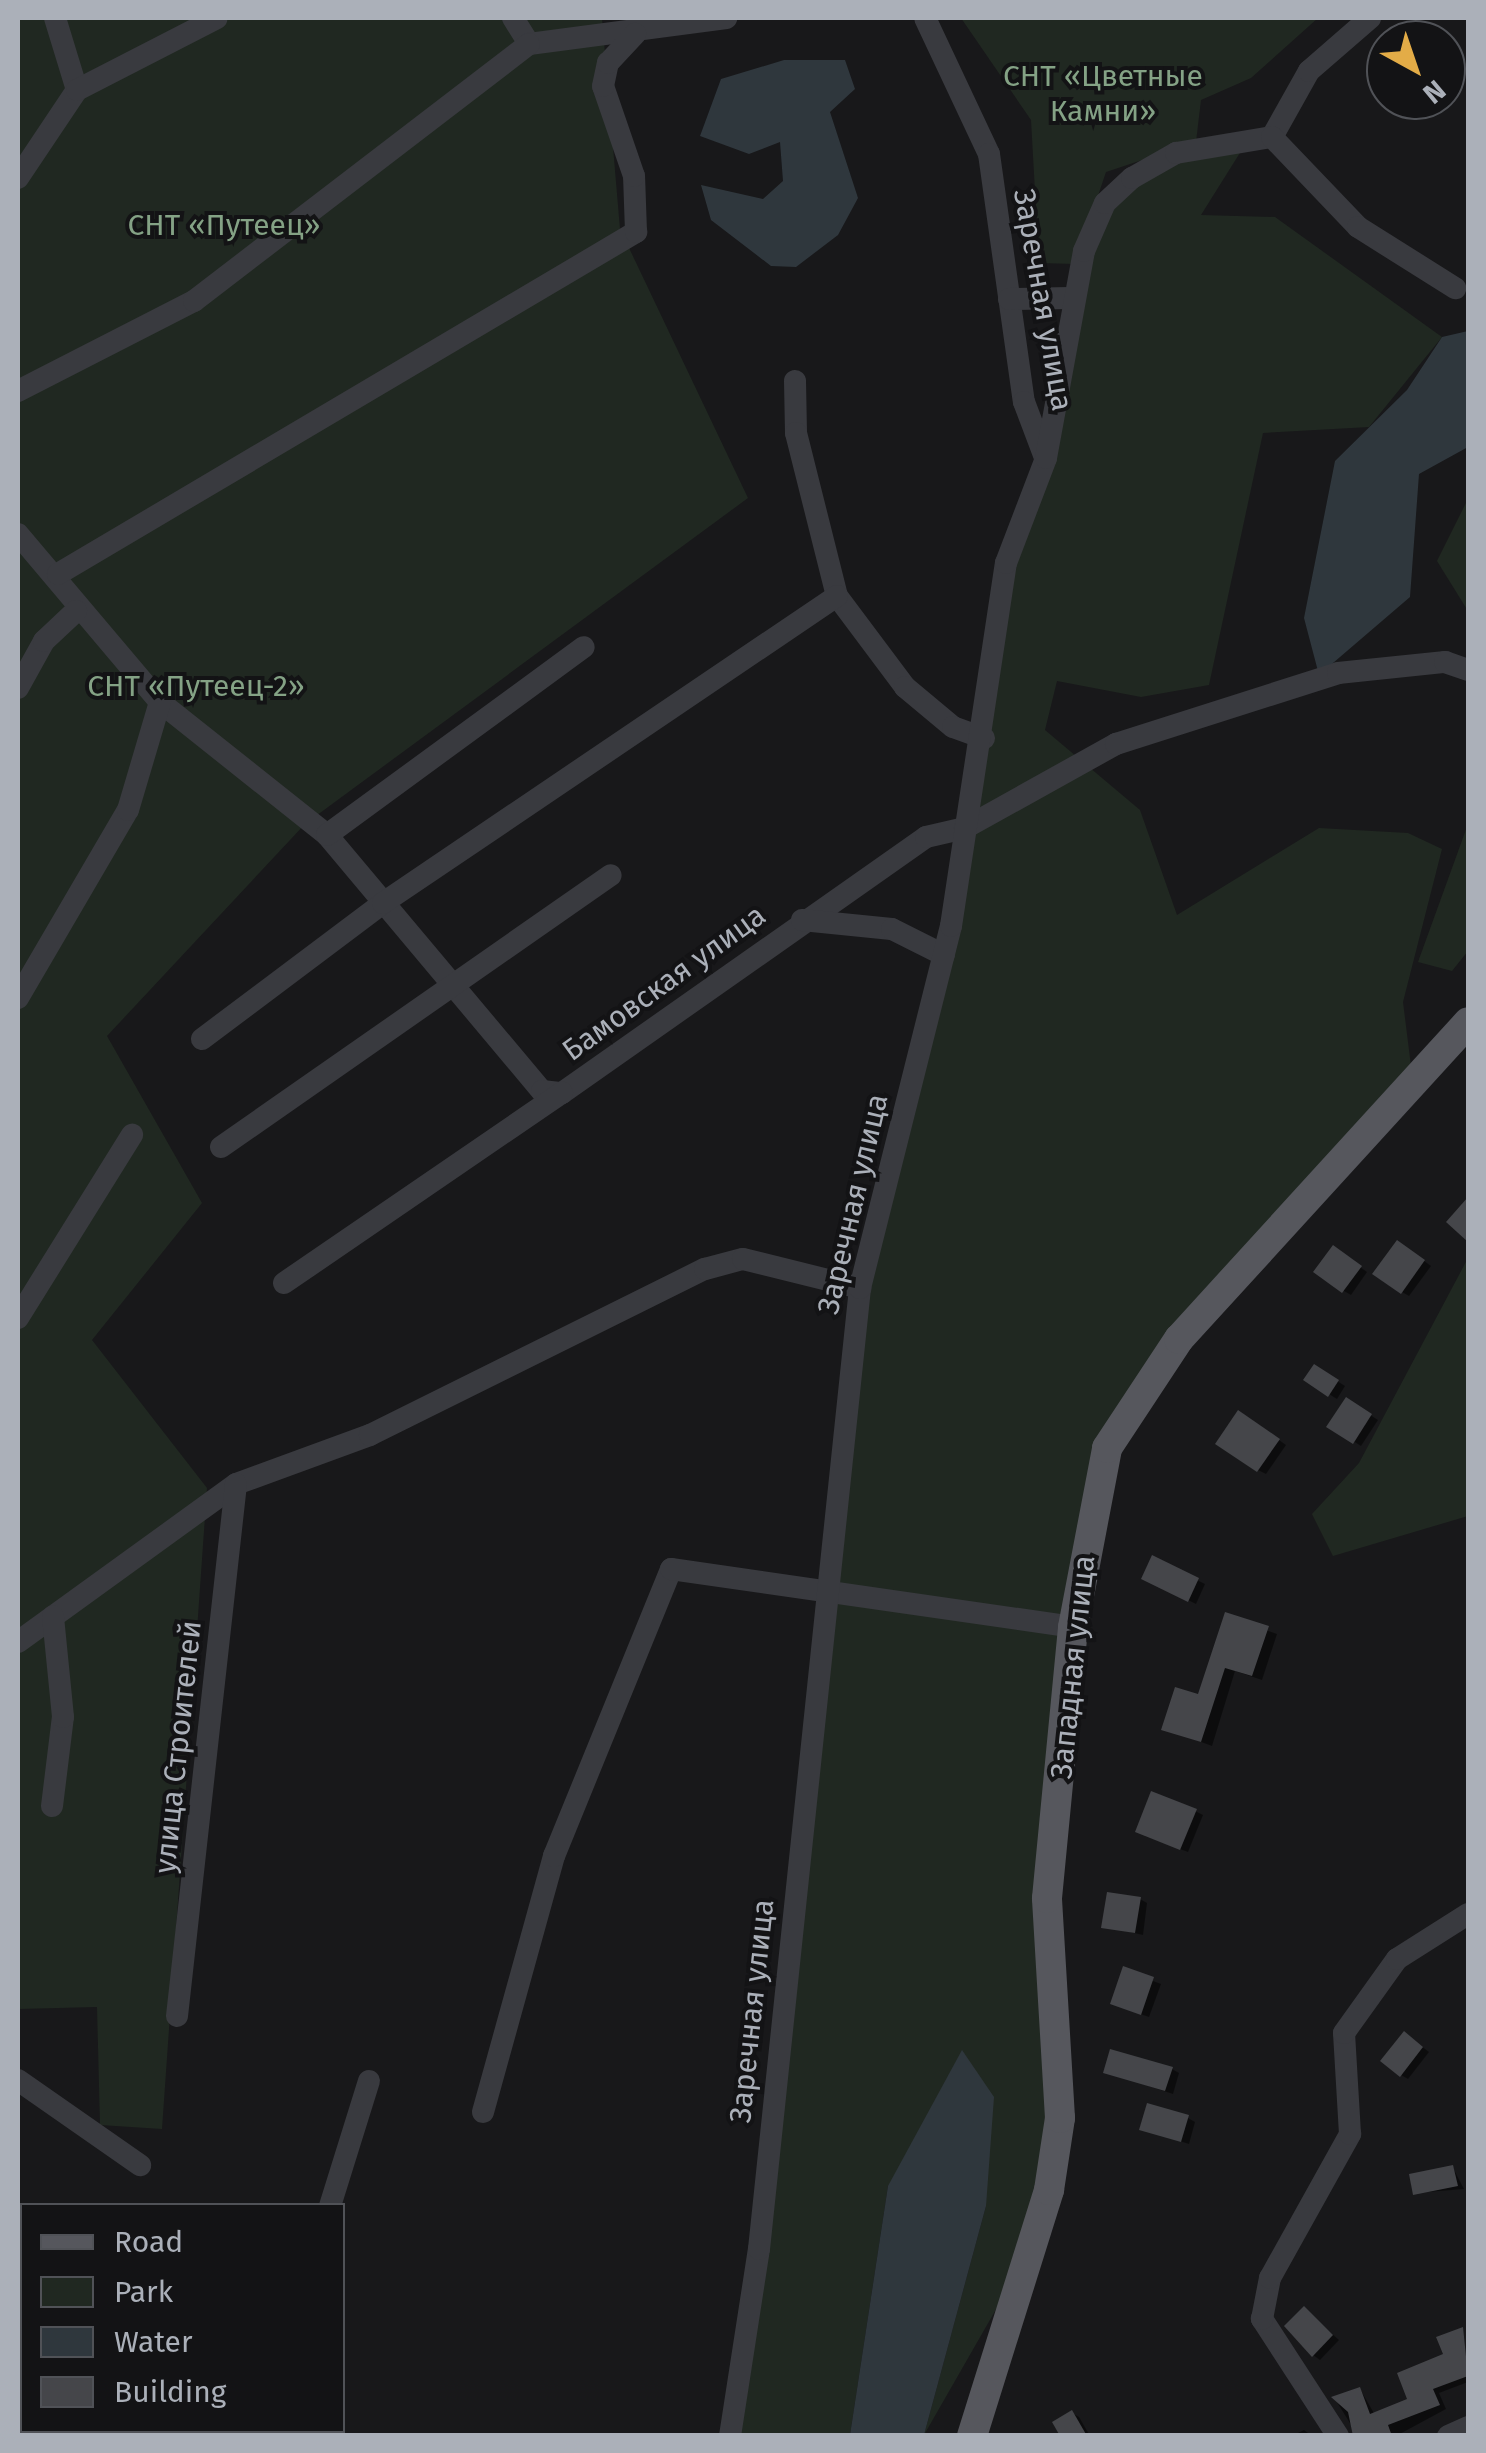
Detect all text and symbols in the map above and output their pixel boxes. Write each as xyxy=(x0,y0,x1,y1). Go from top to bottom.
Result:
north arrow xyxy=(1366,20,1466,120)
park label: СНТ «Цветные Камни» xyxy=(1003,58,1203,128)
text: N xyxy=(1417,73,1452,110)
street label: Заречная улица xyxy=(1006,186,1080,414)
park label: СНТ «Путеец» xyxy=(128,207,320,243)
park label: СНТ «Путеец-2» xyxy=(87,668,305,704)
street label: Бамовская улица xyxy=(556,897,772,1069)
street label: Заречная улица xyxy=(810,1090,896,1318)
street label: Западная улица xyxy=(1043,1553,1103,1781)
street label: улица Строителей xyxy=(147,1619,209,1875)
street label: Заречная улица xyxy=(722,1897,782,2125)
legend xyxy=(20,2203,345,2433)
text: Road xyxy=(114,2224,183,2260)
text: Park xyxy=(114,2274,173,2310)
text: Water xyxy=(114,2324,193,2360)
text: Building xyxy=(114,2374,226,2410)

